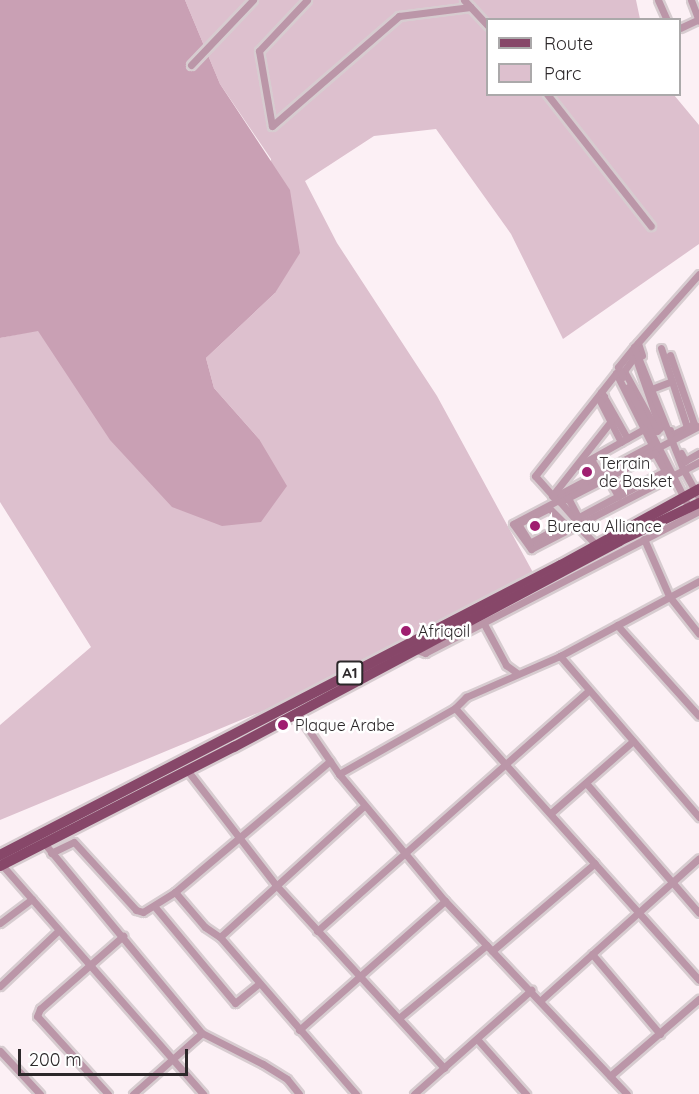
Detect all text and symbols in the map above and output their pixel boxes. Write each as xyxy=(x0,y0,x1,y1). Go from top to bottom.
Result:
legend xyxy=(486,18,681,96)
text: Route xyxy=(544,32,593,55)
text: Parc xyxy=(544,62,581,85)
place label: Terrain de Basket xyxy=(599,453,672,491)
marker: Terrain de Basket xyxy=(580,465,594,479)
place label: Bureau Alliance xyxy=(547,516,662,536)
marker: Bureau Alliance xyxy=(528,519,542,533)
place label: Afriqoil xyxy=(418,621,470,641)
marker: Afriqoil xyxy=(399,624,413,638)
road number: A1 xyxy=(335,661,365,685)
place label: Plaque Arabe xyxy=(295,715,395,735)
marker: Plaque Arabe xyxy=(276,718,290,732)
scale bar xyxy=(21,1037,190,1075)
text: 200 m xyxy=(29,1048,82,1071)

